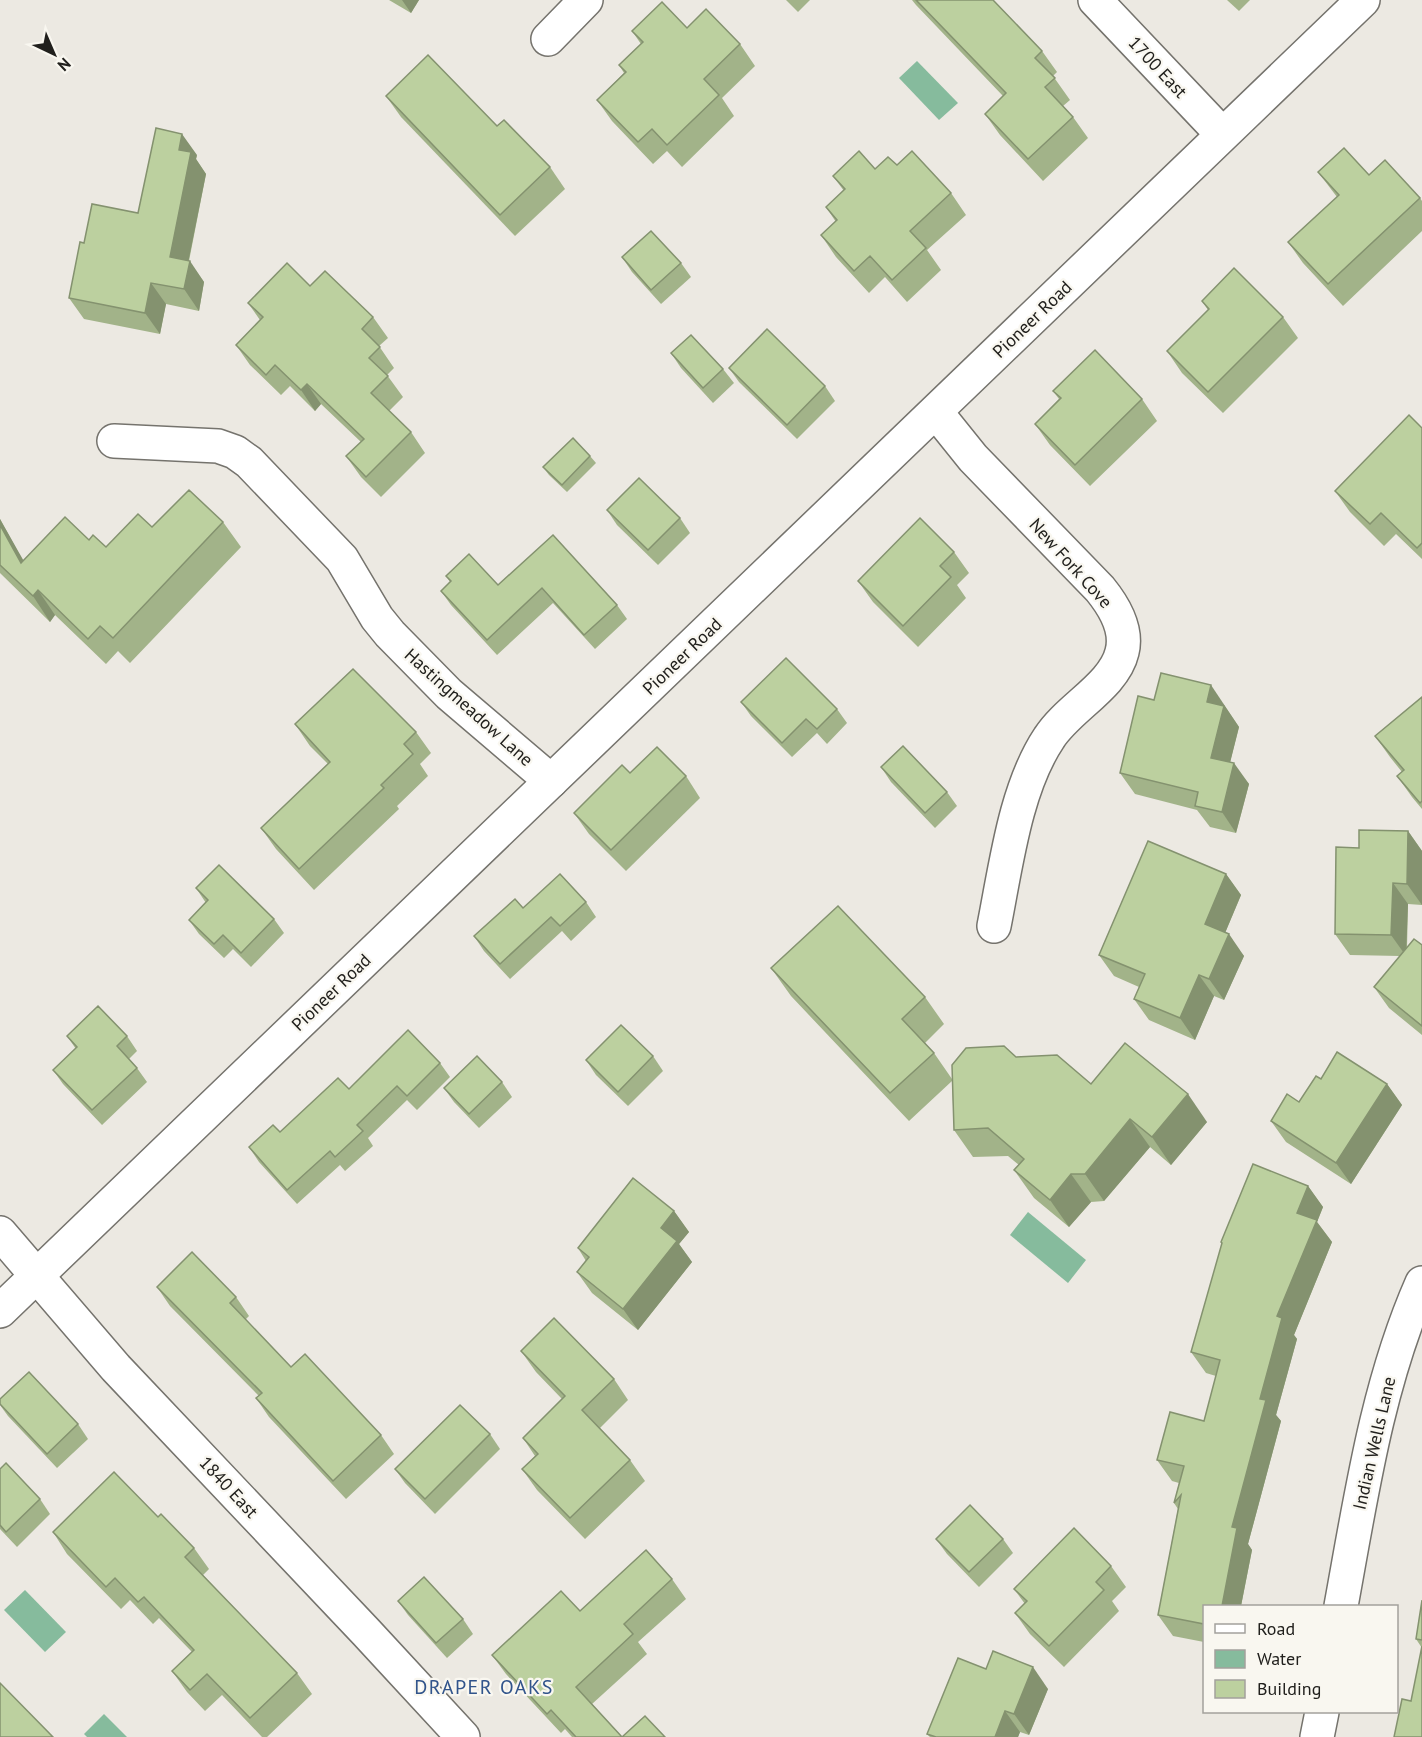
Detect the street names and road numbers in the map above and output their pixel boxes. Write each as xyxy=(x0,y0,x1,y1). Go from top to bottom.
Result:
street label: 1700 East xyxy=(1124,31,1192,103)
street label: Pioneer Road xyxy=(987,275,1077,363)
street label: New Fork Cove xyxy=(1025,513,1117,613)
street label: Pioneer Road xyxy=(637,612,727,700)
street label: Hastingmeadow Lane xyxy=(400,643,538,771)
street label: Pioneer Road xyxy=(286,948,376,1036)
street label: Indian Wells Lane xyxy=(1348,1374,1400,1512)
street label: 1840 East xyxy=(195,1451,263,1523)

